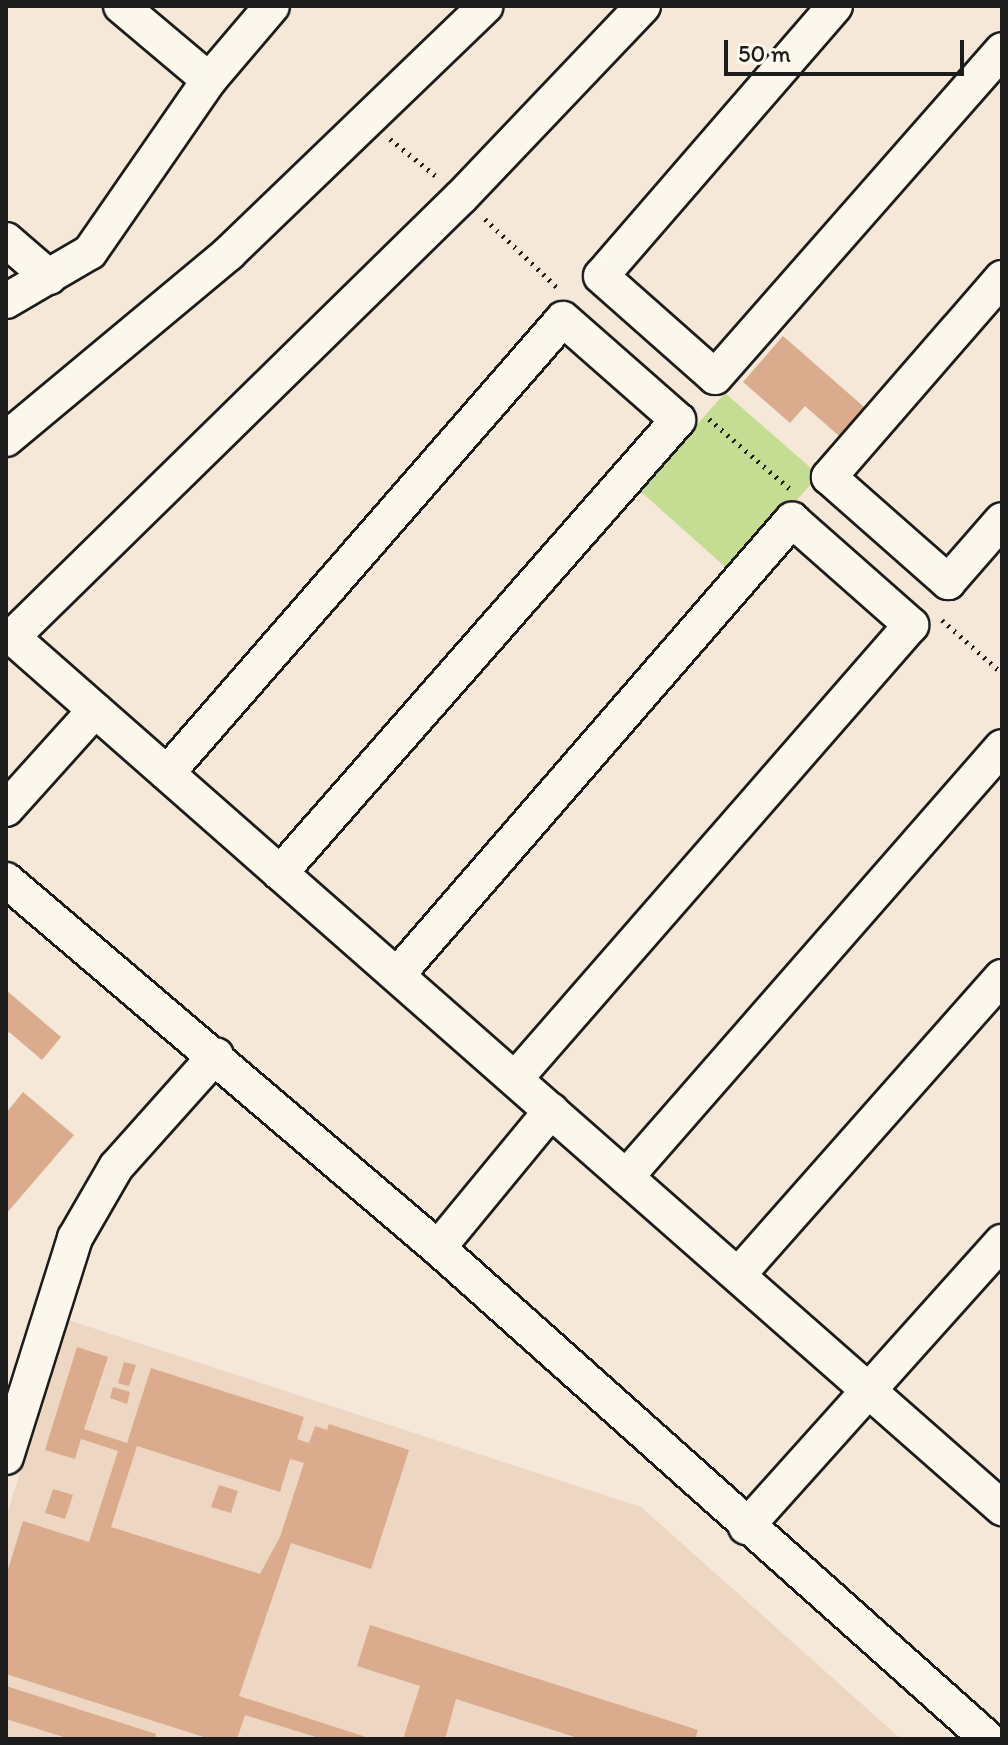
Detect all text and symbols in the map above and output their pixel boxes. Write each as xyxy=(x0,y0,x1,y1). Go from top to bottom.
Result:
scale bar xyxy=(728,24,968,74)
text: 50 m xyxy=(738,39,791,68)

